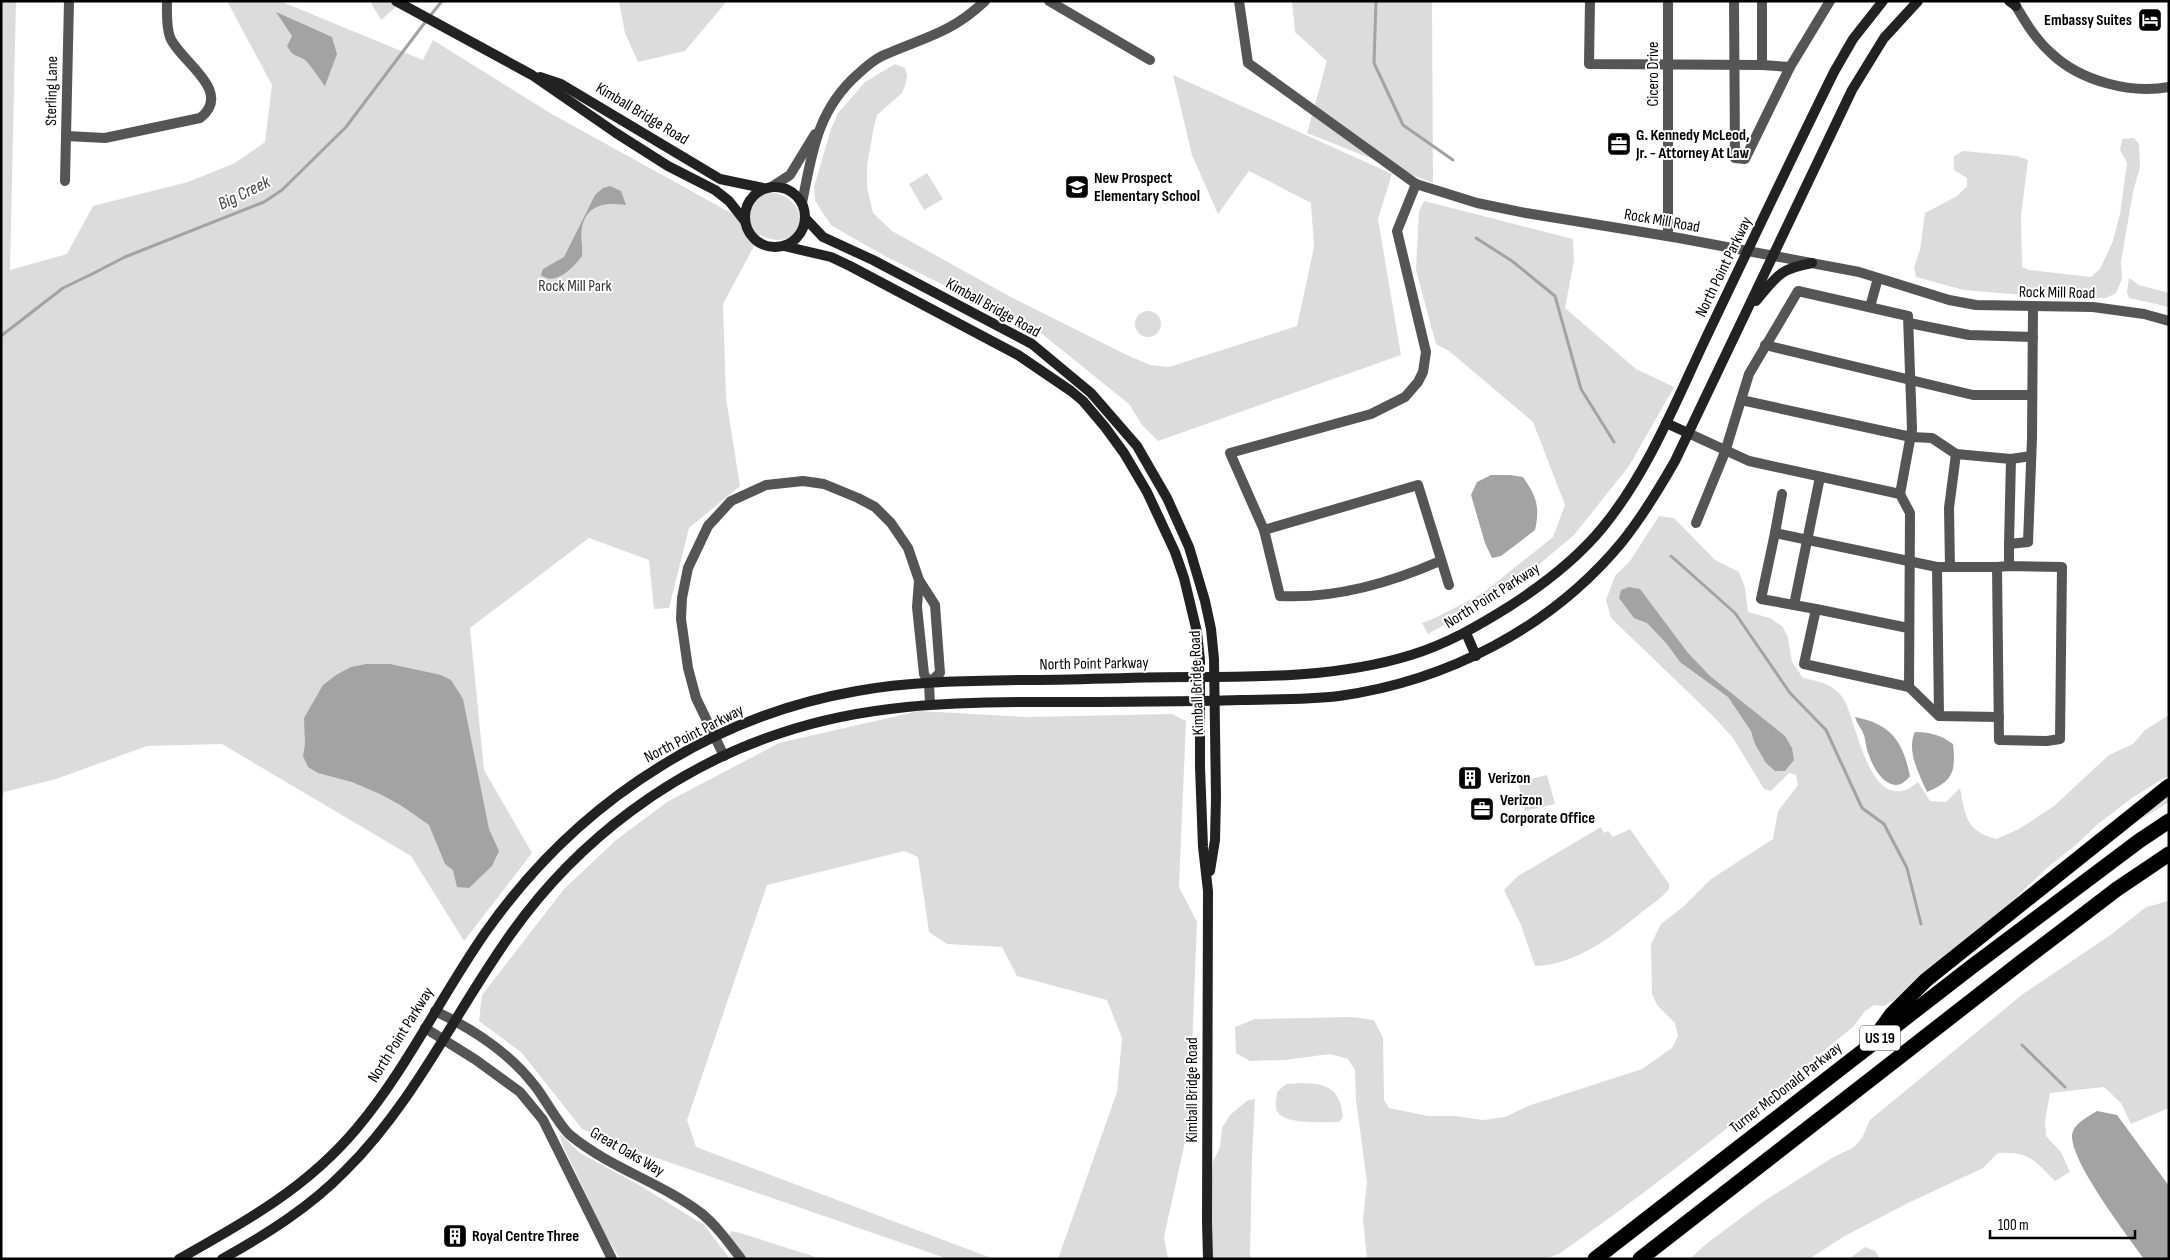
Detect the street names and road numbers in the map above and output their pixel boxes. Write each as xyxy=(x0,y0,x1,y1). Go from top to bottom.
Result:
street label: Cicero Drive xyxy=(1644,42,1663,106)
street label: Sterling Lane xyxy=(42,56,62,126)
street label: Kimball Bridge Road xyxy=(592,79,692,149)
street label: Rock Mill Road xyxy=(1623,205,1701,237)
street label: North Point Parkway xyxy=(1692,214,1756,320)
street label: Kimball Bridge Road xyxy=(942,274,1044,342)
street label: Rock Mill Road xyxy=(2019,283,2095,303)
street label: North Point Parkway xyxy=(1441,559,1543,633)
street label: Kimball Bridge Road xyxy=(1186,630,1208,736)
street label: North Point Parkway xyxy=(1039,654,1149,674)
street label: North Point Parkway xyxy=(641,701,747,767)
street label: North Point Parkway xyxy=(364,984,438,1086)
road number: US 19 xyxy=(1860,1026,1900,1050)
street label: Kimball Bridge Road xyxy=(1183,1037,1202,1143)
street label: Turner McDonald Parkway xyxy=(1726,1038,1846,1138)
street label: Great Oaks Way xyxy=(586,1123,668,1181)

